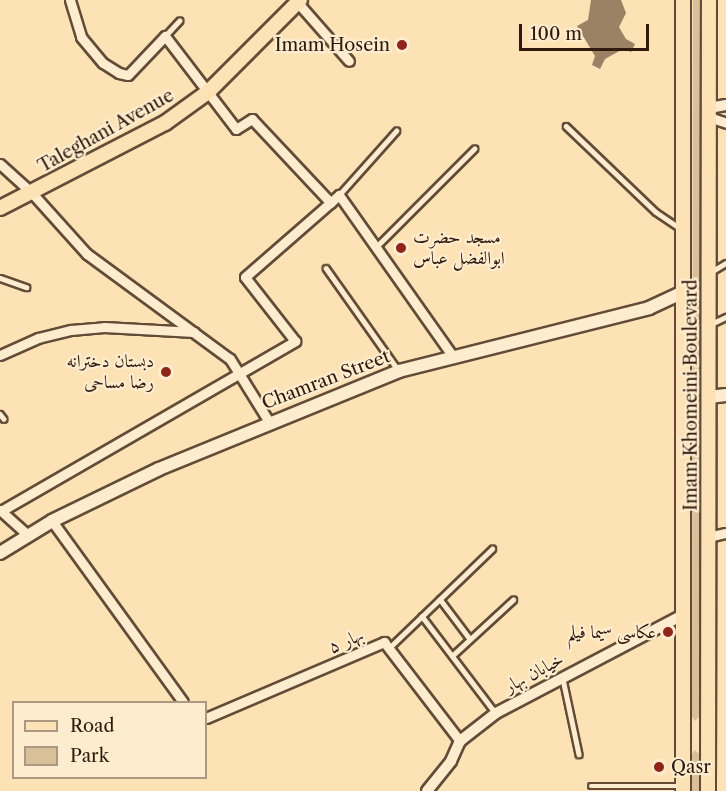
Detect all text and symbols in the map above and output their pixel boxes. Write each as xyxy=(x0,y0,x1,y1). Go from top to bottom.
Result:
scale bar xyxy=(522,12,652,50)
text: 100 m xyxy=(530,23,582,45)
place label: Imam Hosein xyxy=(275,34,390,56)
marker: Imam Hosein xyxy=(395,38,409,52)
street label: Taleghani Avenue xyxy=(34,85,178,177)
place label: مسجد حضرت ابوالفضل عباس xyxy=(413,227,505,270)
marker: مسجد حضرت ابوالفضل عباس xyxy=(394,241,408,255)
street label: Imam Khomeini Boulevard xyxy=(680,279,702,511)
street label: Chamran Street xyxy=(259,346,393,414)
place label: دبستان دخترانه رضا مساحی xyxy=(66,351,154,394)
marker: دبستان دخترانه رضا مساحی xyxy=(159,365,173,379)
place label: عکاسی سیما فیلم xyxy=(567,621,656,643)
street label: بهار ۵ xyxy=(325,624,367,658)
marker: عکاسی سیما فیلم xyxy=(661,625,675,639)
street label: خیابان بهار xyxy=(501,648,567,698)
legend xyxy=(12,701,207,779)
text: Road xyxy=(70,715,115,737)
text: Park xyxy=(70,745,109,767)
place label: Qasr xyxy=(671,756,711,778)
marker: Qasr xyxy=(652,760,666,774)

